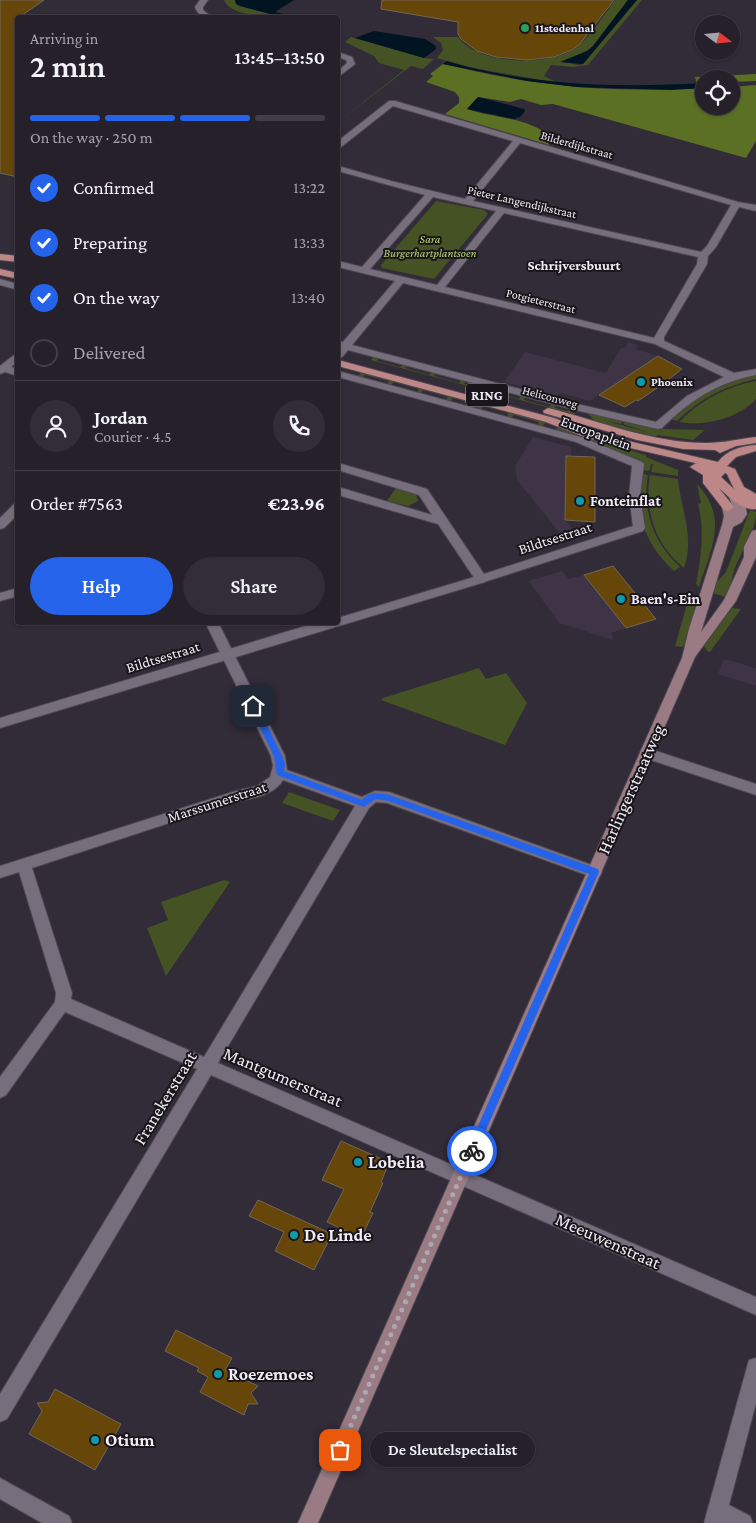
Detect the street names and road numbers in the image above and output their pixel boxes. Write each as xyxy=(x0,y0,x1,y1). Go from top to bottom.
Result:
street label: Bilderdijkstraat xyxy=(539,128,616,162)
street label: Pieter Langendijkstraat xyxy=(466,183,579,222)
street label: Potgieterstraat xyxy=(505,286,578,317)
street label: Heliconweg xyxy=(521,383,579,411)
road number: RING xyxy=(466,384,508,406)
street label: Europaplein xyxy=(558,413,633,454)
street label: Bildtsestraat xyxy=(516,518,595,557)
street label: Bildtsestraat xyxy=(124,638,203,676)
street label: Harlingerstraatweg xyxy=(593,721,669,857)
street label: Marssumerstraat xyxy=(166,778,269,826)
street label: Mantgumerstraat xyxy=(220,1043,346,1111)
street label: Franekerstraat xyxy=(129,1047,201,1148)
street label: Meeuwenstraat xyxy=(552,1209,664,1273)

